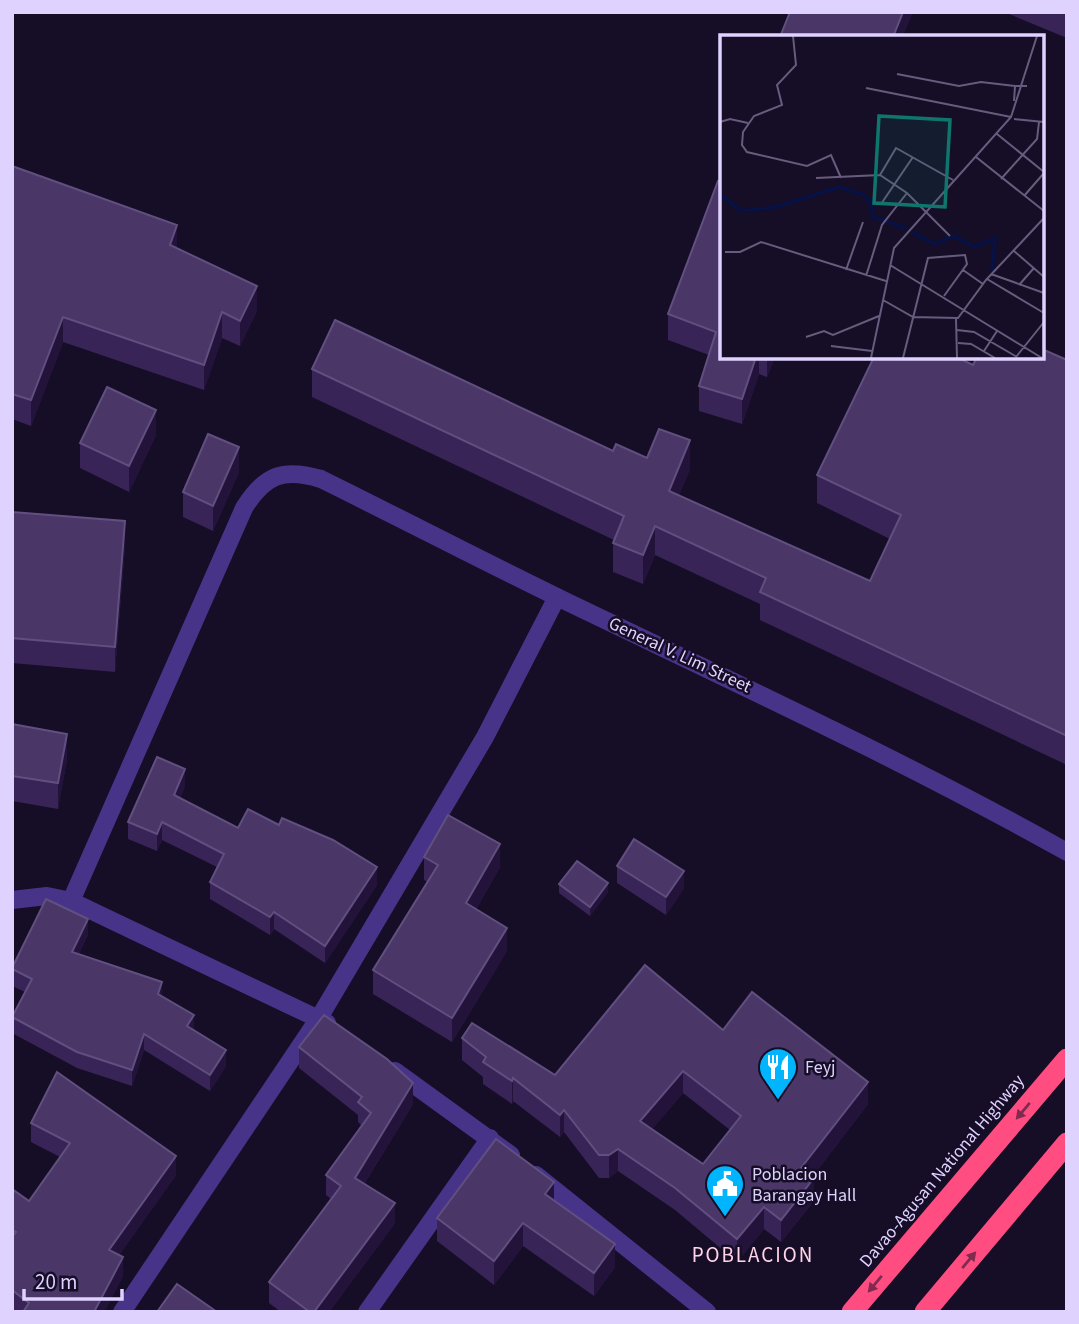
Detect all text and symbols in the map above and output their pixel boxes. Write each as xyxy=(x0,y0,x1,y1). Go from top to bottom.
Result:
inset map xyxy=(720,35,1044,359)
street label: General V. Lim Street xyxy=(605,611,755,699)
restaurant icon: Feyj xyxy=(757,1046,799,1101)
place label: Feyj xyxy=(805,1055,835,1080)
street label: Davao-Agusan National Highway xyxy=(854,1069,1031,1273)
one-way arrow xyxy=(1015,1102,1030,1120)
place label: Poblacion Barangay Hall xyxy=(752,1162,856,1208)
public building icon: Poblacion Barangay Hall xyxy=(704,1163,746,1218)
district label: POBLACION xyxy=(692,1240,814,1270)
one-way arrow xyxy=(961,1251,977,1269)
scale bar xyxy=(24,1258,122,1302)
text: 20 m xyxy=(35,1267,77,1297)
one-way arrow xyxy=(868,1276,883,1293)

